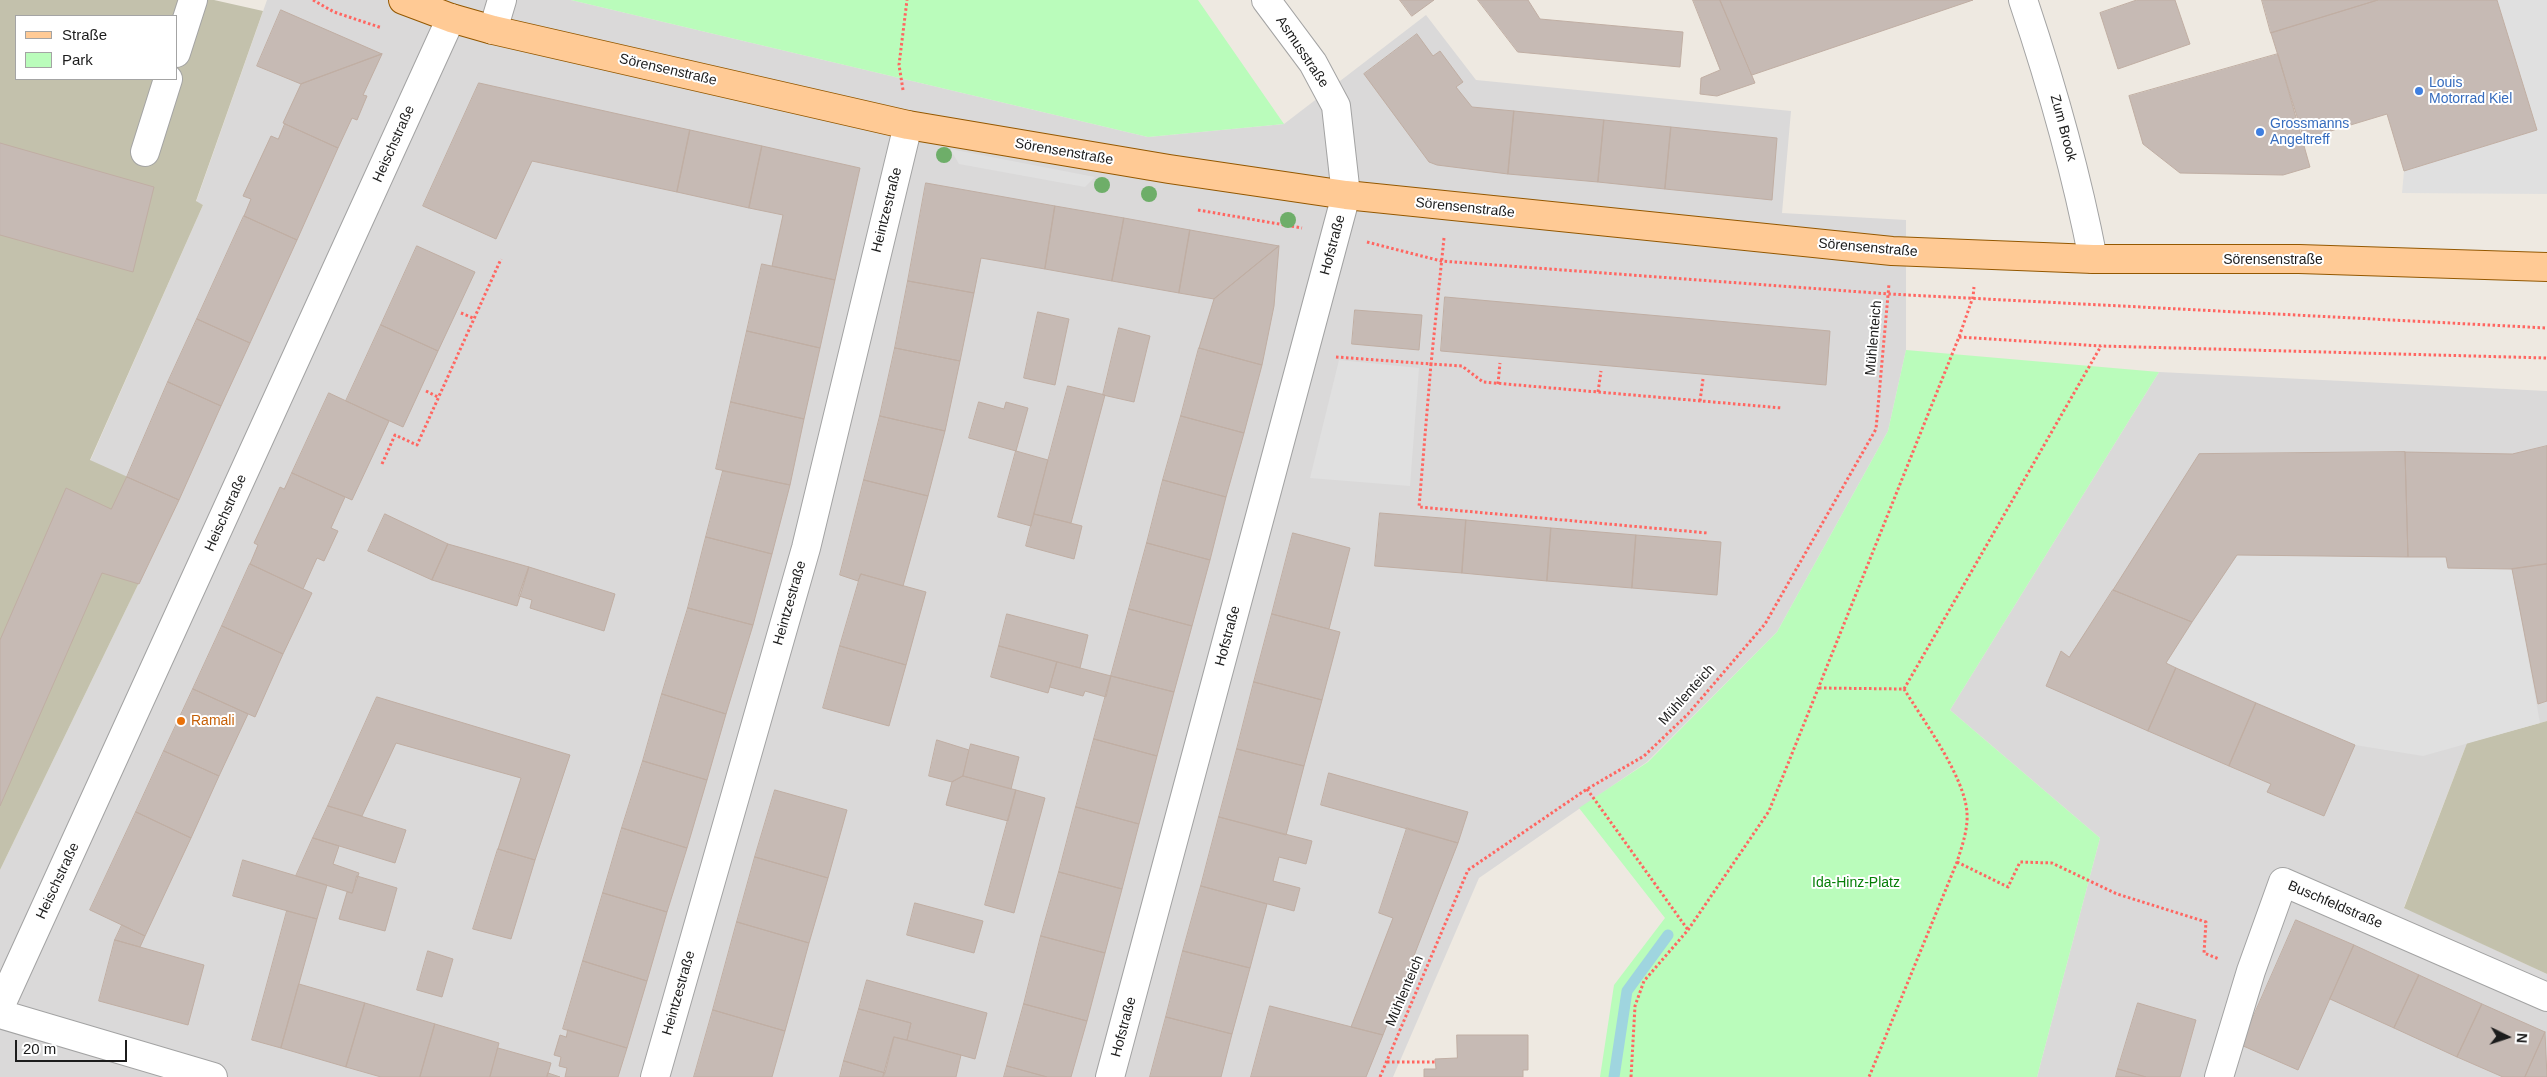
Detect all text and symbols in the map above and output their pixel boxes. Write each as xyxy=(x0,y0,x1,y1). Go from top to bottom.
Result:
street label: Asmusstraße xyxy=(1272,13,1332,91)
legend xyxy=(15,15,178,80)
text: Straße xyxy=(62,26,107,43)
text: Park xyxy=(62,51,93,68)
street label: Sörensenstraße xyxy=(618,51,718,89)
place label: Louis Motorrad Kiel xyxy=(2429,75,2512,108)
marker: Louis Motorrad Kiel xyxy=(2413,85,2425,97)
street label: Zum Brook xyxy=(2046,93,2080,163)
street label: Heischstraße xyxy=(370,103,418,185)
place label: Grossmanns Angeltreff xyxy=(2270,116,2349,148)
marker: Grossmanns Angeltreff xyxy=(2254,126,2266,138)
street label: Sörensenstraße xyxy=(1013,135,1115,169)
street label: Heintzestraße xyxy=(868,166,906,254)
street label: Sörensenstraße xyxy=(1415,194,1515,222)
street label: Hofstraße xyxy=(1317,213,1349,277)
street label: Sörensenstraße xyxy=(1818,235,1918,261)
street label: Sörensenstraße xyxy=(2223,252,2323,268)
street label: Mühlenteich xyxy=(1862,300,1886,376)
street label: Heischstraße xyxy=(202,472,250,554)
street label: Heintzestraße xyxy=(770,559,810,647)
street label: Hofstraße xyxy=(1212,604,1244,668)
street label: Mühlenteich xyxy=(1656,661,1718,729)
place label: Ramali xyxy=(191,713,235,729)
marker: Ramali xyxy=(175,715,187,727)
street label: Heischstraße xyxy=(33,840,83,922)
park label: Ida-Hinz-Platz xyxy=(1812,875,1900,891)
street label: Buschfeldstraße xyxy=(2285,878,2385,932)
street label: Heintzestraße xyxy=(659,949,699,1037)
street label: Mühlenteich xyxy=(1383,953,1427,1029)
street label: Hofstraße xyxy=(1108,995,1140,1059)
north arrow xyxy=(2482,1012,2532,1062)
scale bar xyxy=(18,1030,130,1062)
text: N xyxy=(2514,1032,2530,1044)
text: 20 m xyxy=(23,1040,56,1057)

